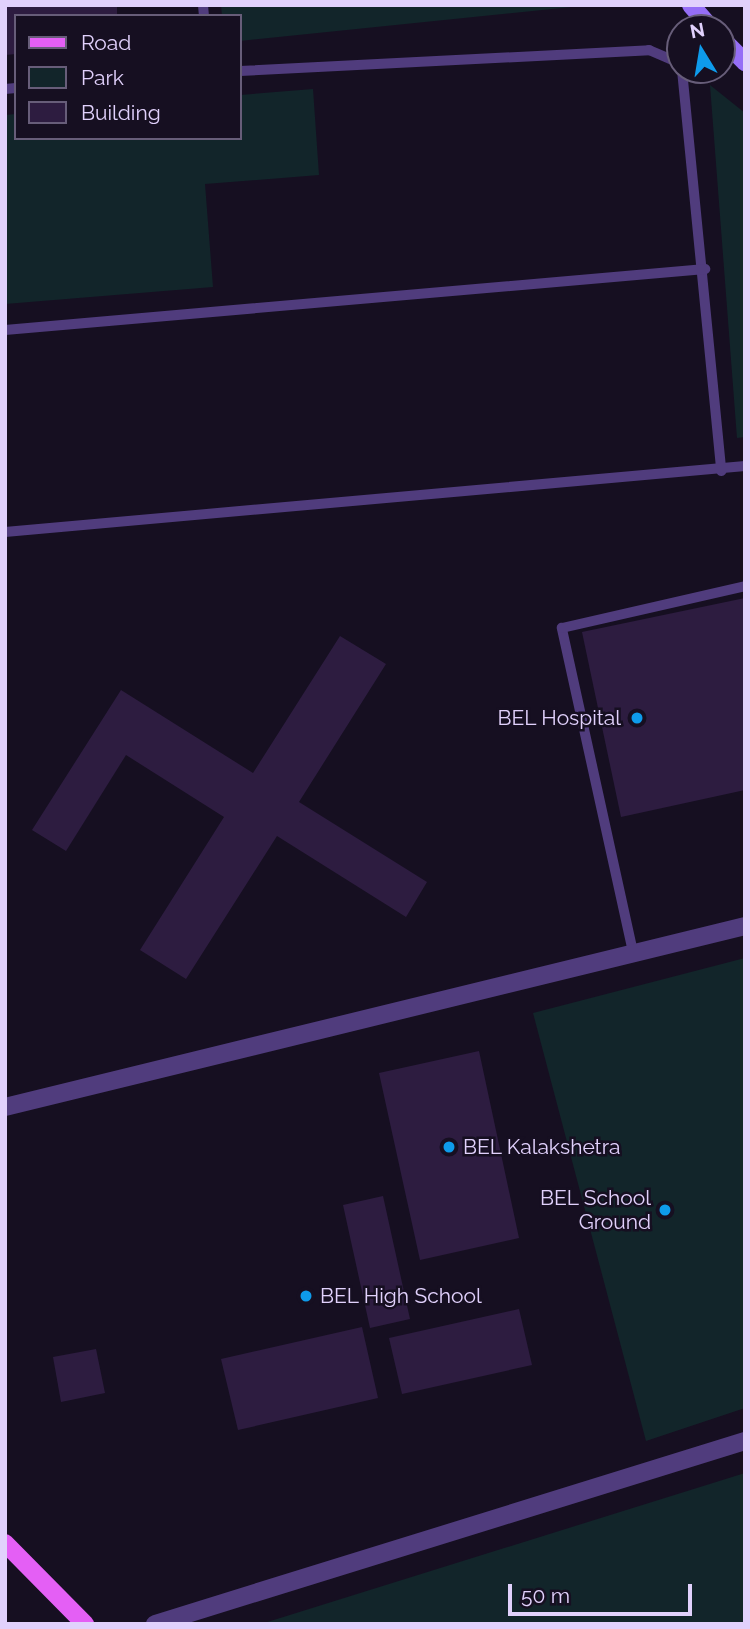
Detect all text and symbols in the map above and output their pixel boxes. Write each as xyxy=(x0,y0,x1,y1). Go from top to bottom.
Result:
legend xyxy=(14,14,242,140)
north arrow xyxy=(666,14,736,84)
text: N xyxy=(688,18,707,43)
text: Road xyxy=(81,30,131,55)
text: Park xyxy=(81,65,124,90)
text: Building xyxy=(81,100,161,125)
place label: BEL Hospital xyxy=(497,705,621,731)
marker: BEL Hospital xyxy=(627,708,647,728)
place label: BEL Kalakshetra xyxy=(463,1134,621,1160)
marker: BEL Kalakshetra xyxy=(441,1139,457,1155)
place label: BEL School Ground xyxy=(539,1185,651,1235)
marker: BEL School Ground xyxy=(657,1202,673,1218)
place label: BEL High School xyxy=(320,1283,482,1309)
marker: BEL High School xyxy=(298,1288,314,1304)
scale bar xyxy=(512,1570,696,1614)
text: 50 m xyxy=(521,1583,570,1608)

